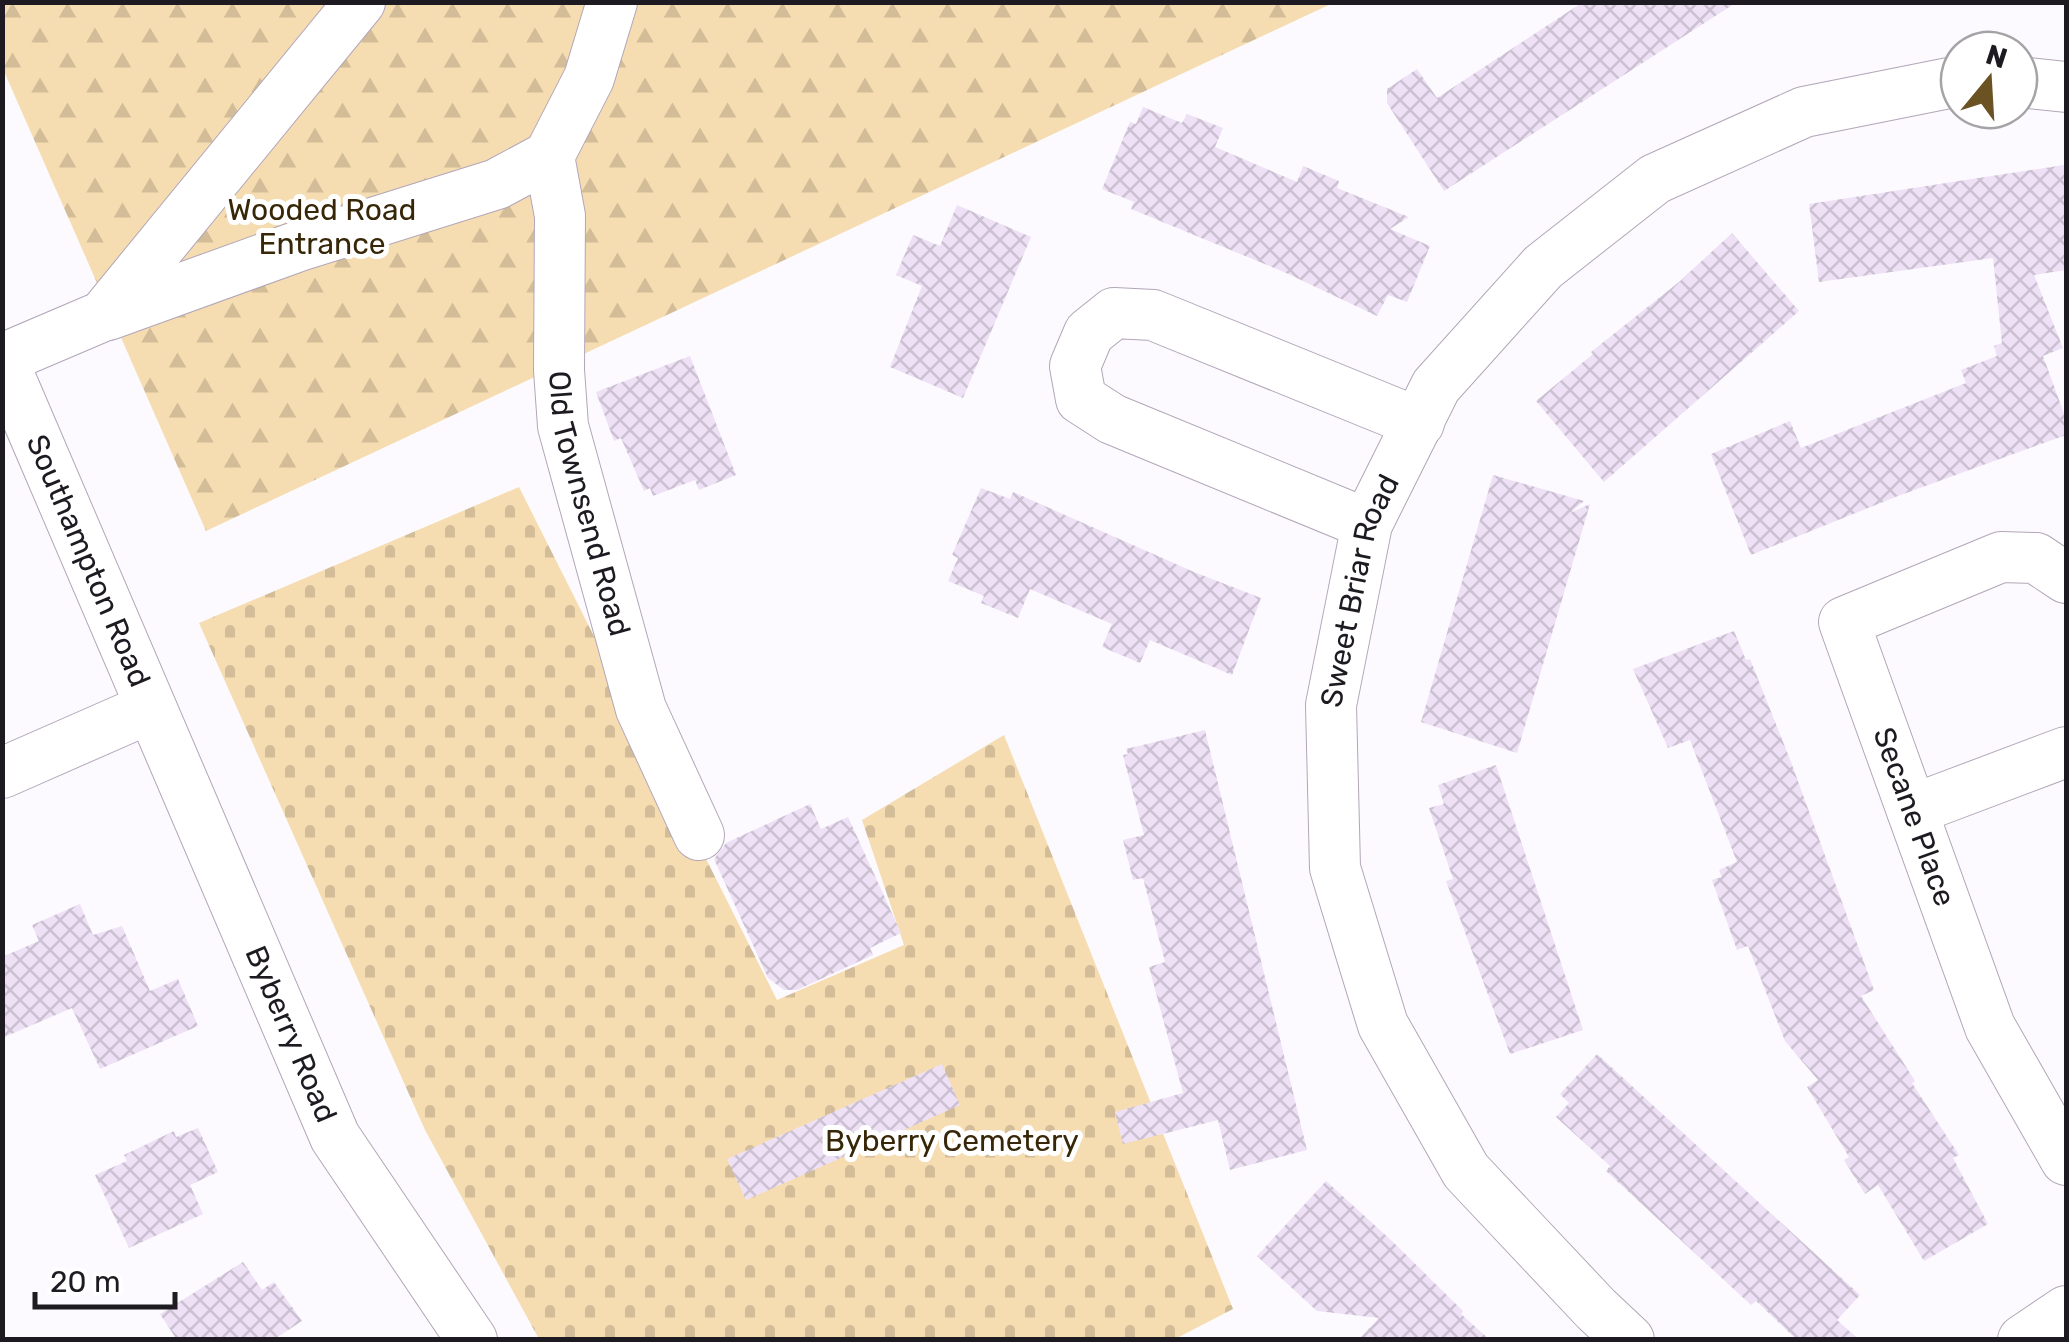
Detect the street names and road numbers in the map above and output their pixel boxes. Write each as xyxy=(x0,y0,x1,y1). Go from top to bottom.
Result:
street label: Old Townsend Road xyxy=(541,370,638,640)
street label: Southampton Road xyxy=(19,429,158,692)
street label: Sweet Briar Road xyxy=(1313,468,1407,710)
street label: Secane Place xyxy=(1865,722,1963,911)
street label: Byberry Road xyxy=(237,941,345,1128)

